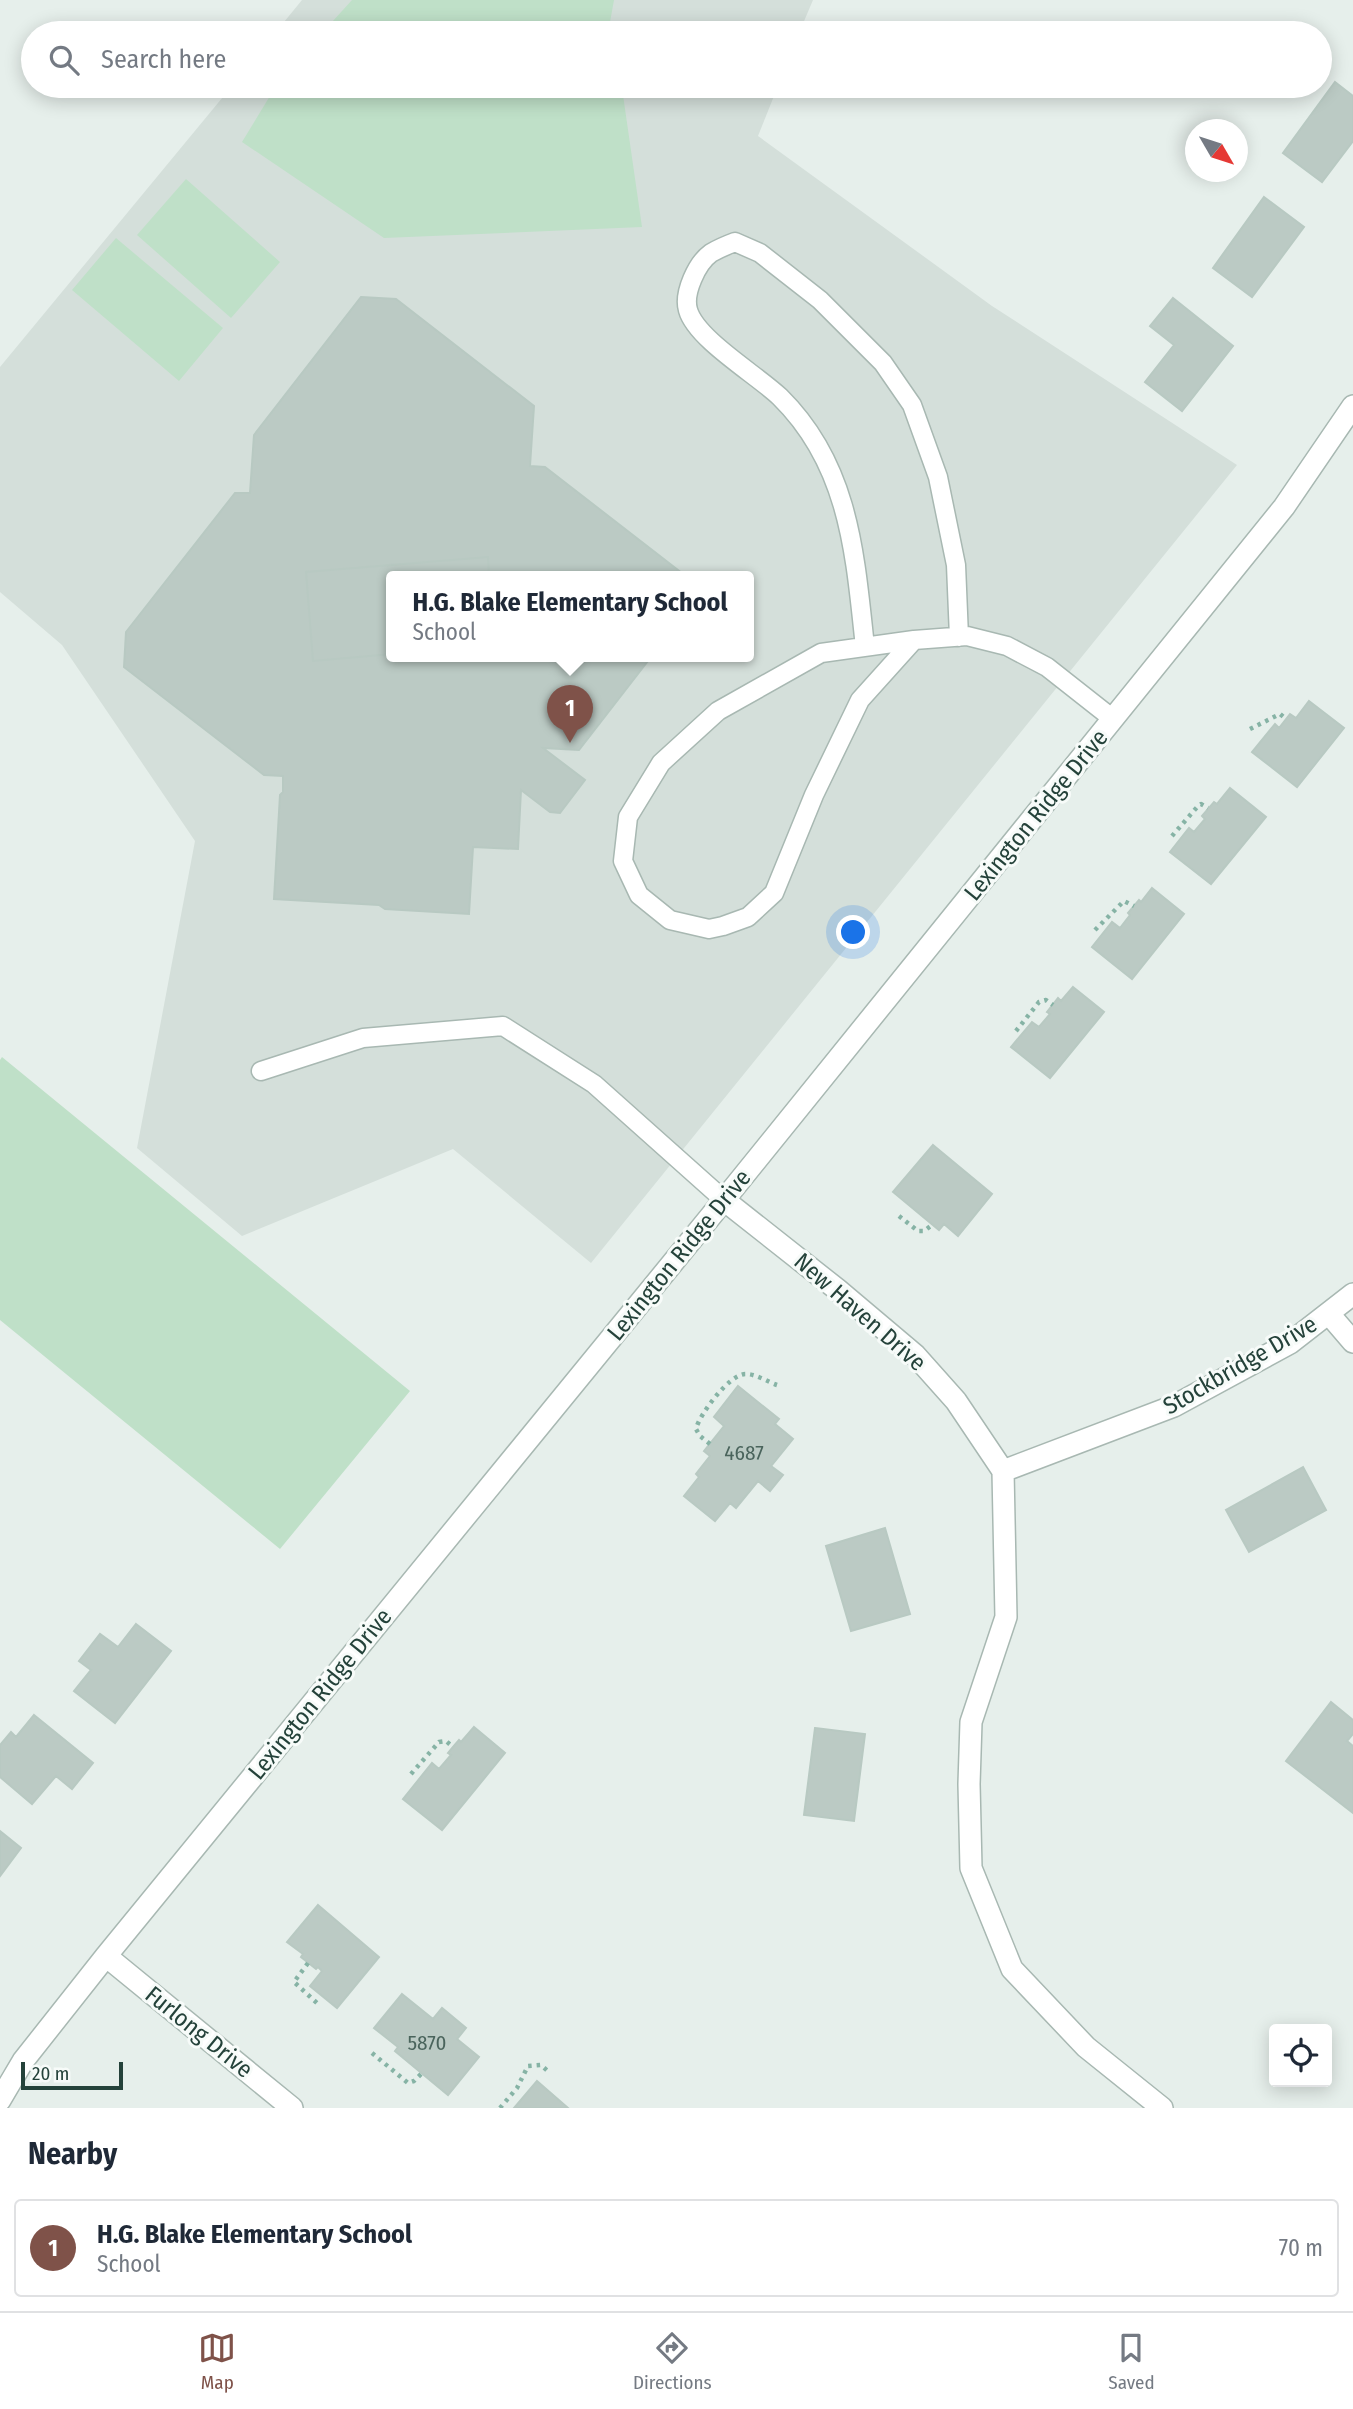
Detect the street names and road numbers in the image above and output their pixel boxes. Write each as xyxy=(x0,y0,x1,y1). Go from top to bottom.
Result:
street label: Lexington Ridge Drive xyxy=(958,724,1114,906)
street label: Lexington Ridge Drive xyxy=(601,1164,757,1346)
street label: New Haven Drive xyxy=(788,1247,932,1377)
street label: Stockbridge Drive xyxy=(1158,1310,1322,1420)
street label: Lexington Ridge Drive xyxy=(242,1603,398,1785)
street label: Furlong Drive xyxy=(140,1980,258,2084)

